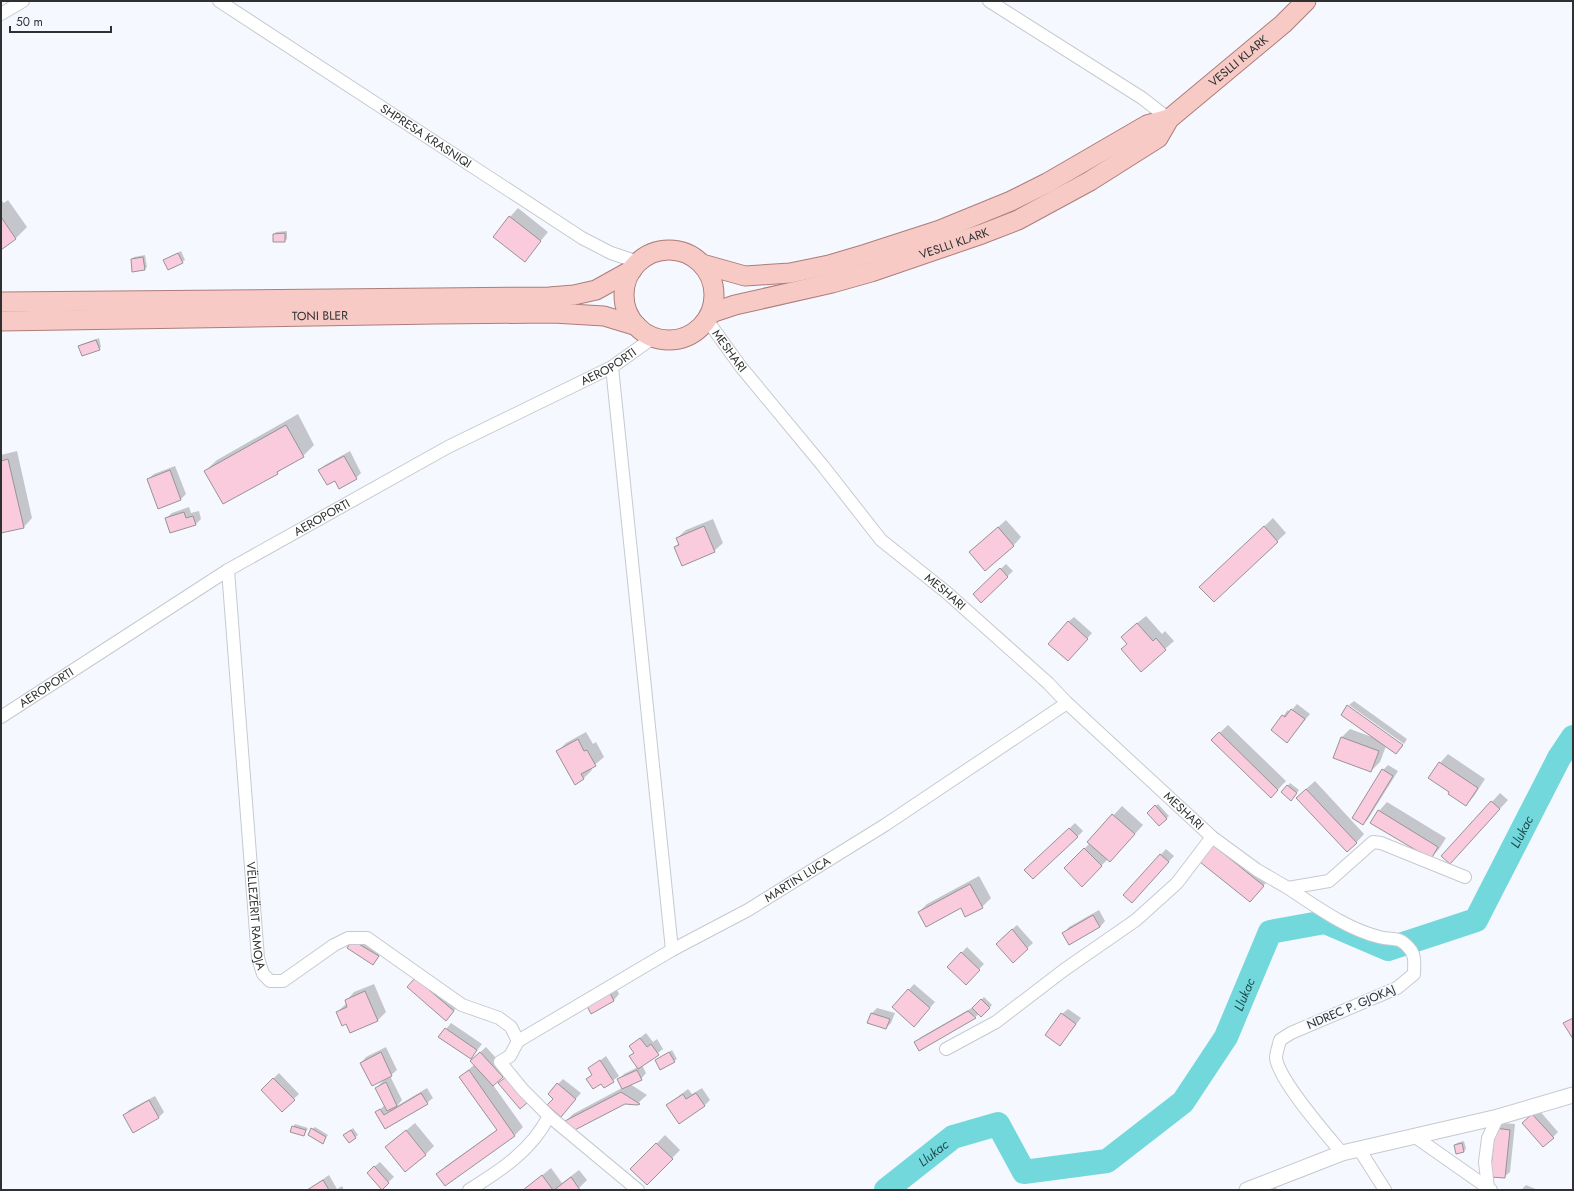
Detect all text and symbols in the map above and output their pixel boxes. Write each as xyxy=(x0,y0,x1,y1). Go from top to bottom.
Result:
scale bar xyxy=(10,8,111,34)
text: 50 m xyxy=(16,13,43,31)
street label: VESLLI KLARK xyxy=(1205,31,1272,91)
street label: SHPRESA KRASNIQI xyxy=(377,100,475,173)
street label: VESLLI KLARK xyxy=(917,223,992,264)
street label: TONI BLER xyxy=(292,306,348,325)
street label: MESHARI xyxy=(708,326,751,376)
street label: AEROPORTI xyxy=(577,343,640,390)
street label: AEROPORTI xyxy=(290,495,353,541)
street label: MESHARI xyxy=(921,569,970,615)
street label: AEROPORTI xyxy=(15,663,77,712)
street label: MESHARI xyxy=(1160,788,1208,834)
water label: Llukac xyxy=(1505,812,1538,851)
street label: MARTIN LUCA xyxy=(761,852,834,907)
street label: VËLLEZËRIT RAMOJA xyxy=(242,861,270,972)
water label: Llukac xyxy=(1229,975,1259,1014)
street label: NDREC P. GJOKAJ xyxy=(1304,980,1398,1034)
water label: Llukac xyxy=(914,1135,952,1171)

